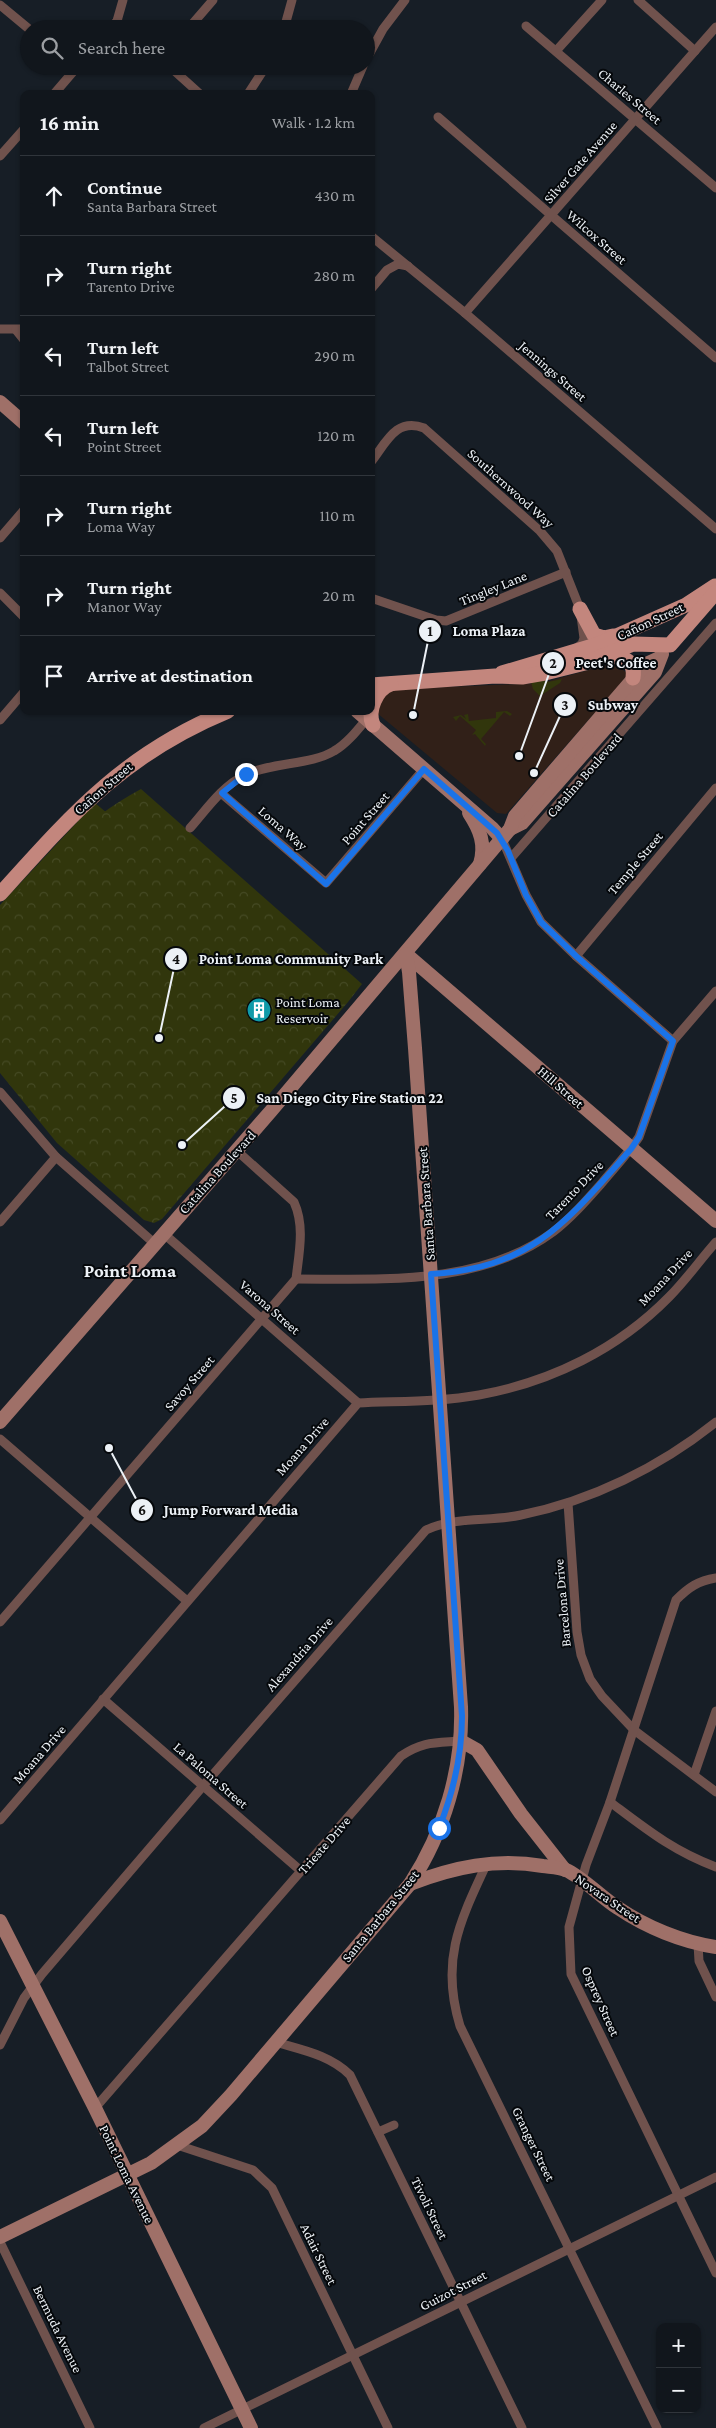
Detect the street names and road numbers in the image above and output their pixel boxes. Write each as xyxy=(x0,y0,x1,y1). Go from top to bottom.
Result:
street label: Charles Street xyxy=(595,65,665,127)
street label: Silver Gate Avenue xyxy=(540,118,620,206)
street label: Wilcox Street xyxy=(564,207,631,268)
street label: Jennings Street xyxy=(514,336,590,405)
street label: Southernwood Way xyxy=(464,445,558,531)
street label: Tingley Lane xyxy=(457,567,529,609)
street label: Cañon Street xyxy=(614,598,686,643)
street label: Catalina Boulevard xyxy=(543,729,625,820)
street label: Cañon Street xyxy=(71,758,136,818)
street label: Point Street xyxy=(338,788,393,848)
street label: Loma Way xyxy=(255,802,311,854)
street label: Temple Street xyxy=(604,828,666,898)
street label: Hill Street xyxy=(535,1063,588,1112)
street label: Catalina Boulevard xyxy=(175,1127,259,1217)
street label: Santa Barbara Street xyxy=(414,1146,438,1261)
street label: Tarento Drive xyxy=(542,1157,606,1223)
street label: Moana Drive xyxy=(635,1245,695,1309)
street label: Varona Street xyxy=(236,1276,304,1338)
street label: Savoy Street xyxy=(161,1352,218,1414)
street label: Moana Drive xyxy=(272,1414,332,1478)
street label: Barcelona Drive xyxy=(550,1558,574,1648)
street label: Alexandria Drive xyxy=(262,1613,336,1695)
street label: Moana Drive xyxy=(9,1722,69,1786)
street label: La Paloma Street xyxy=(171,1738,252,1812)
street label: Trieste Drive xyxy=(294,1813,354,1877)
street label: Santa Barbara Street xyxy=(338,1867,422,1965)
street label: Novara Street xyxy=(572,1870,644,1926)
street label: Osprey Street xyxy=(578,1964,624,2039)
street label: Granger Street xyxy=(509,2104,559,2184)
street label: Point Loma Avenue xyxy=(96,2122,158,2226)
street label: Tivoli Street xyxy=(408,2174,452,2242)
street label: Adair Street xyxy=(297,2221,341,2287)
street label: Guizot Street xyxy=(417,2266,489,2314)
street label: Bermuda Avenue xyxy=(30,2283,86,2375)

